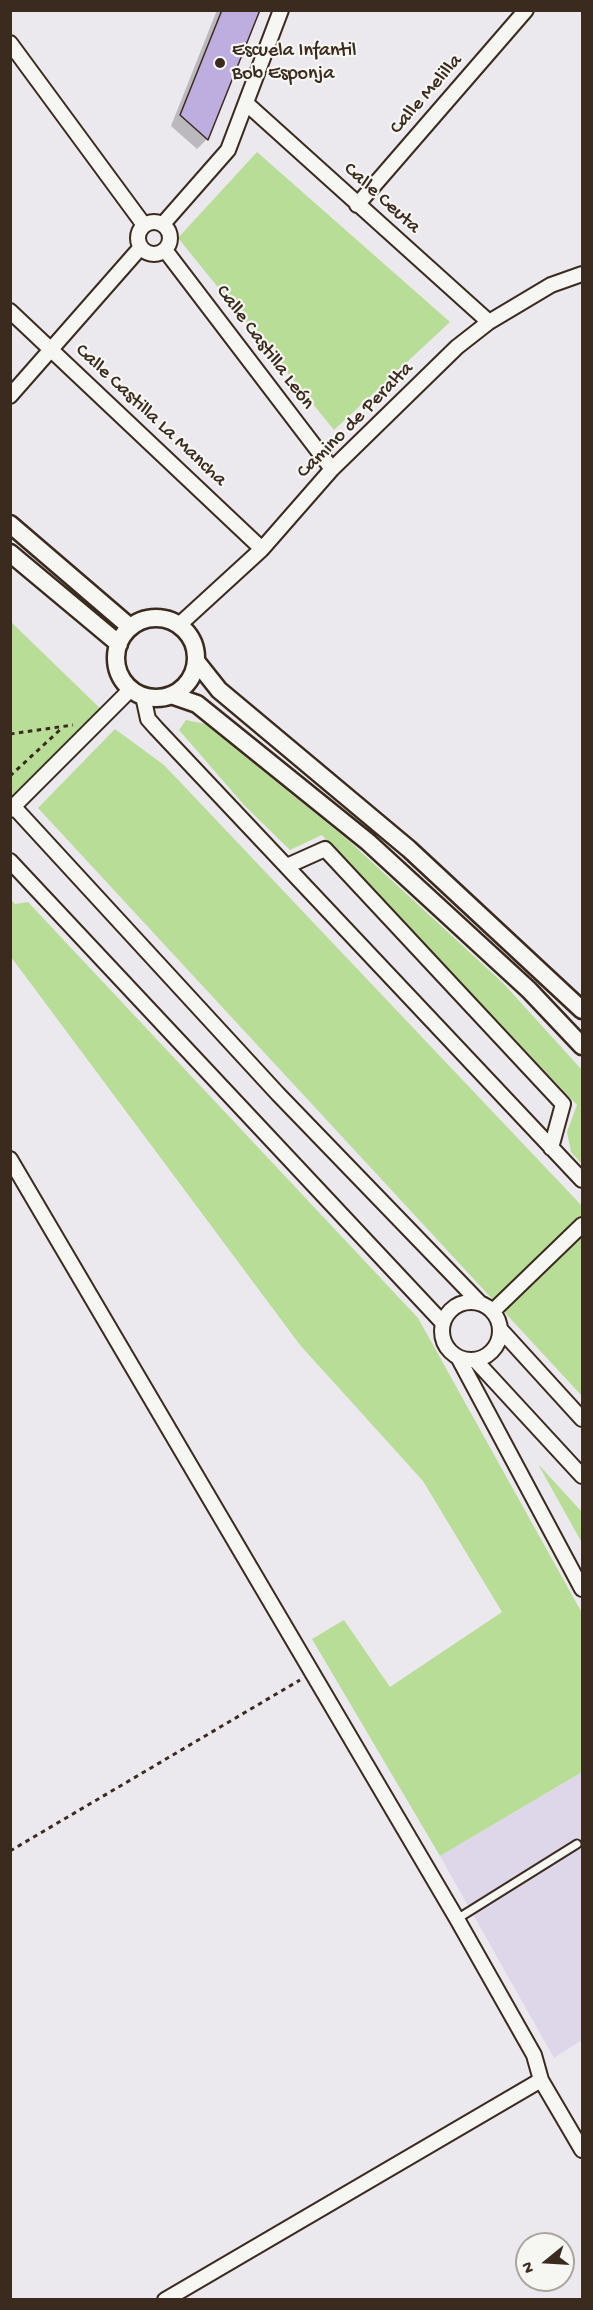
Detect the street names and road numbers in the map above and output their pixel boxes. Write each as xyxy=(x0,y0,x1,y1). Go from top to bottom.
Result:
street label: Calle Melilla xyxy=(386,50,468,140)
street label: Calle Ceuta xyxy=(337,158,425,240)
street label: Calle Castilla León xyxy=(209,281,319,415)
street label: Calle Castilla La Mancha xyxy=(69,340,231,492)
street label: Camino de Peralta xyxy=(293,358,419,484)

